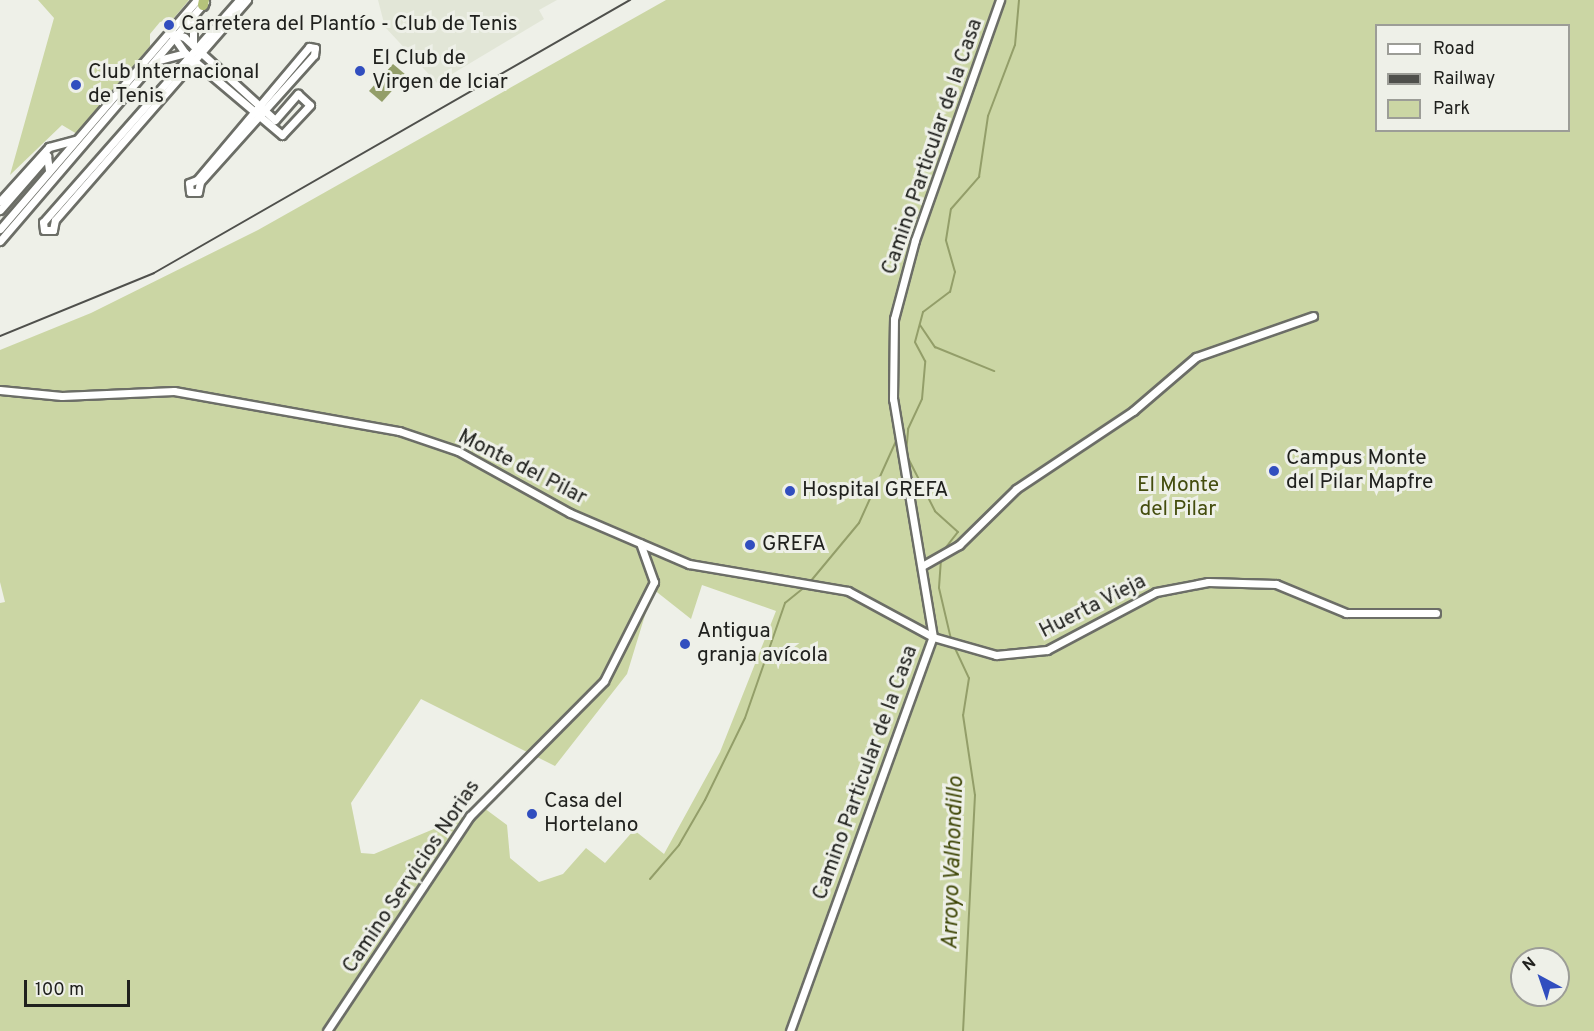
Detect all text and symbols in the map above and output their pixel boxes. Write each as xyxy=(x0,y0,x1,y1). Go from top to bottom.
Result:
place label: Carretera del Plantío - Club de Tenis xyxy=(181,12,519,38)
street label: Camino Particular de la Casa xyxy=(877,16,989,278)
marker: Carretera del Plantío - Club de Tenis xyxy=(162,18,176,32)
legend xyxy=(1375,24,1570,132)
text: Road xyxy=(1433,38,1475,61)
place label: El Club de Virgen de Iciar xyxy=(372,46,508,96)
place label: Club Internacional de Tenis xyxy=(88,60,260,110)
marker: El Club de Virgen de Iciar xyxy=(353,64,367,78)
text: Railway xyxy=(1433,68,1495,91)
marker: Club Internacional de Tenis xyxy=(69,78,83,92)
text: Park xyxy=(1433,98,1470,121)
street label: Monte del Pilar xyxy=(453,425,591,511)
place label: Campus Monte del Pilar Mapfre xyxy=(1286,446,1433,496)
marker: Campus Monte del Pilar Mapfre xyxy=(1267,464,1281,478)
park label: El Monte del Pilar xyxy=(1137,473,1219,523)
place label: Hospital GREFA xyxy=(802,478,949,504)
marker: Hospital GREFA xyxy=(783,484,797,498)
place label: GREFA xyxy=(762,532,826,558)
marker: GREFA xyxy=(743,538,757,552)
street label: Huerta Vieja xyxy=(1035,569,1151,645)
place label: Antigua granja avícola xyxy=(697,619,828,669)
marker: Antigua granja avícola xyxy=(678,637,692,651)
street label: Camino Particular de la Casa xyxy=(808,642,924,904)
street label: Camino Servicios Norias xyxy=(338,775,486,979)
water label: Arroyo Valhondillo xyxy=(938,776,970,950)
place label: Casa del Hortelano xyxy=(544,789,639,839)
marker: Casa del Hortelano xyxy=(525,807,539,821)
north arrow xyxy=(1510,947,1570,1007)
text: N xyxy=(1519,953,1541,976)
scale bar xyxy=(27,968,134,1006)
text: 100 m xyxy=(35,979,84,1002)

